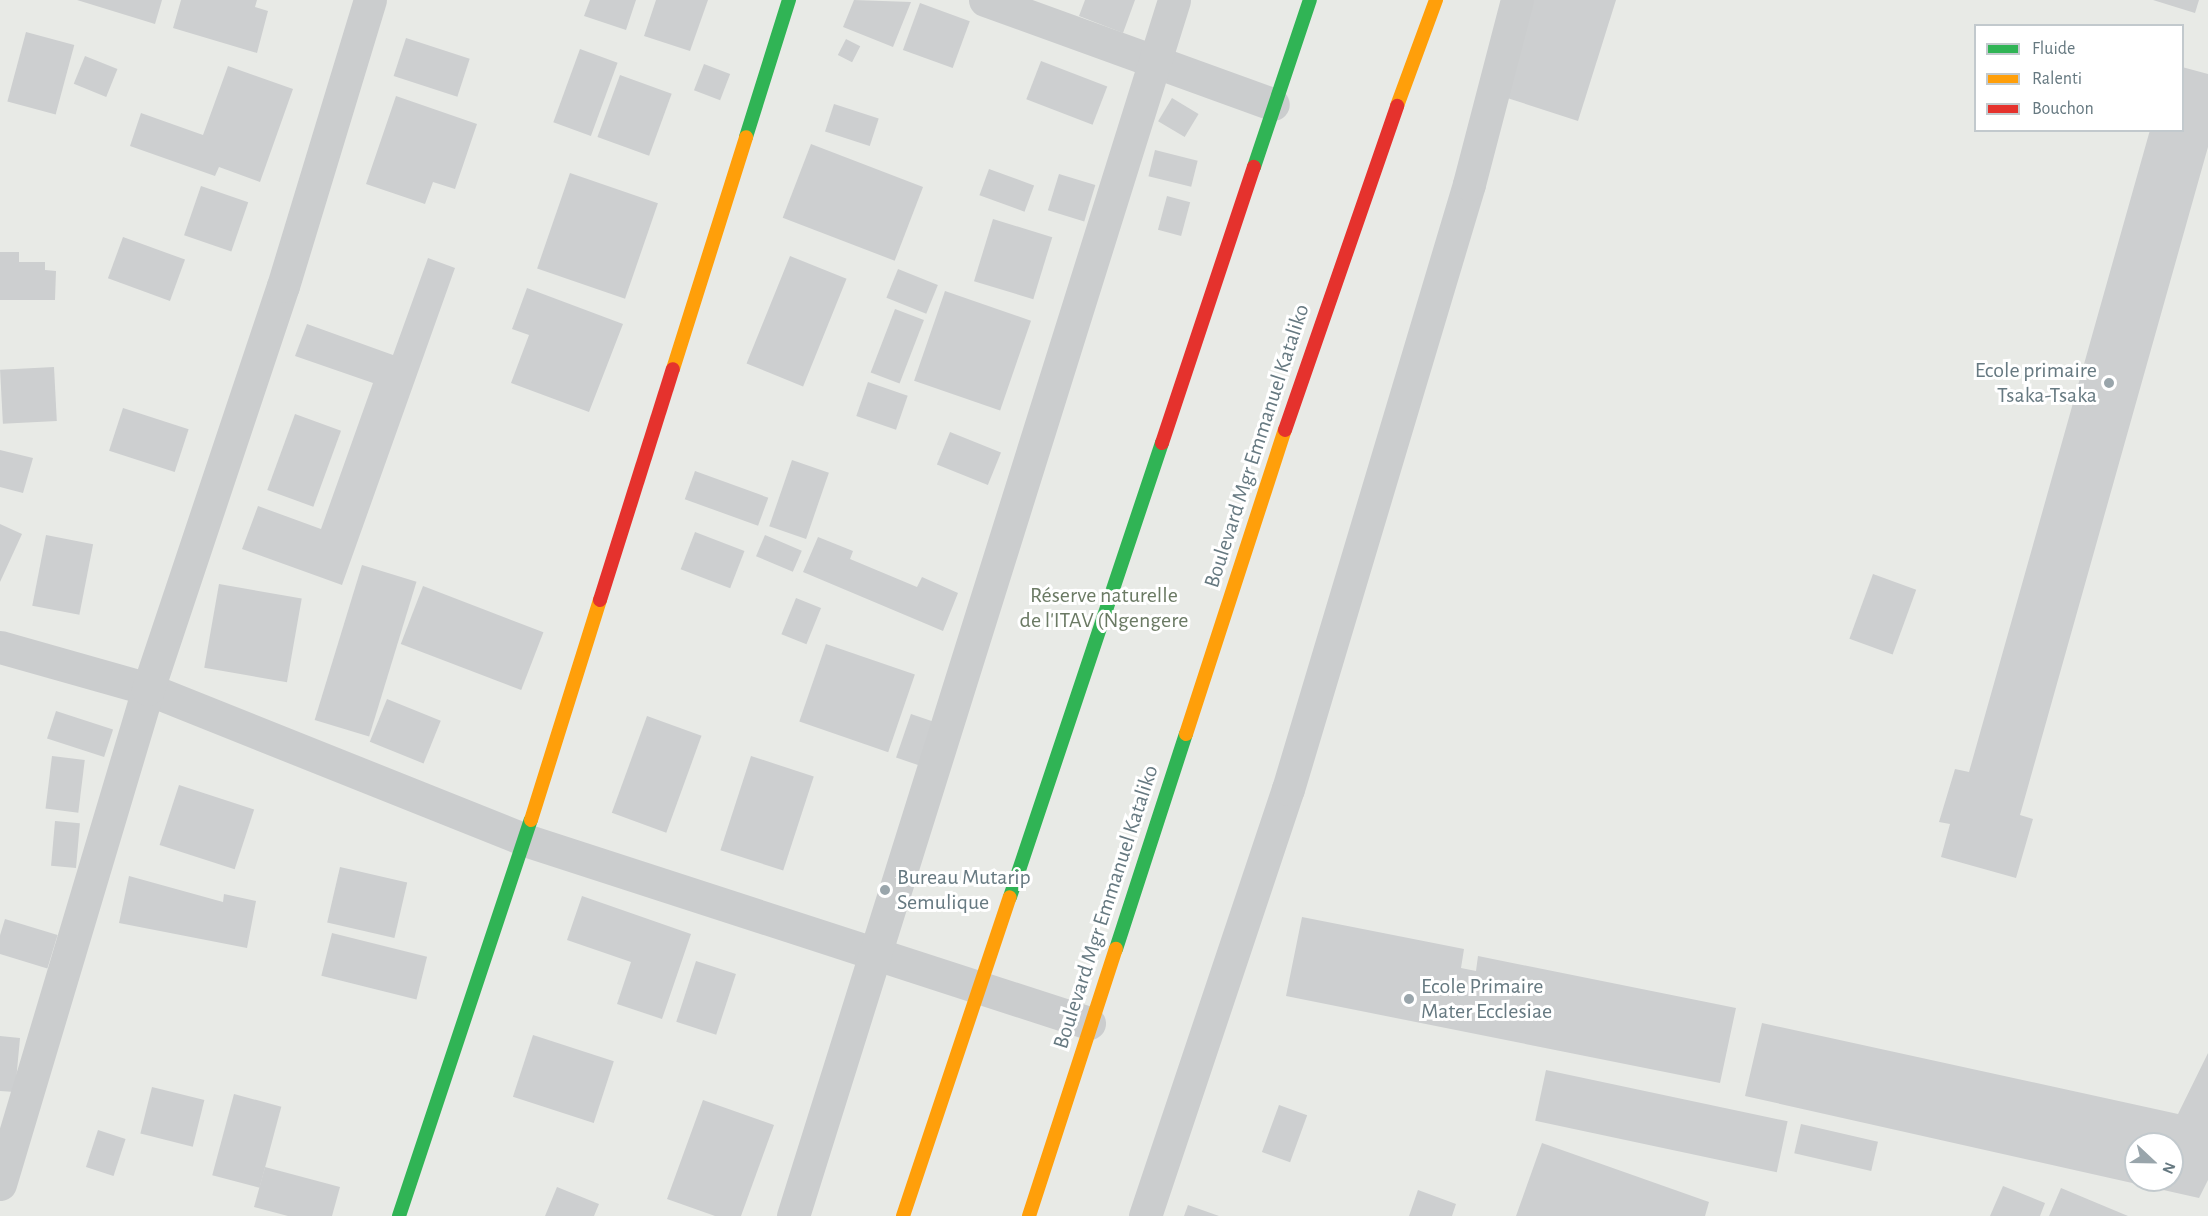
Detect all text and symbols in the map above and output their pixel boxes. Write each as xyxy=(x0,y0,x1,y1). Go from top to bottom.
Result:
legend xyxy=(1974,24,2184,132)
text: Fluide xyxy=(2032,40,2075,58)
text: Ralenti xyxy=(2032,70,2082,88)
text: Bouchon xyxy=(2032,100,2094,118)
street label: Boulevard Mgr Emmanuel Kataliko xyxy=(1199,301,1315,591)
place label: Ecole primaire Tsaka-Tsaka xyxy=(1975,357,2097,408)
marker: Ecole primaire Tsaka-Tsaka xyxy=(2102,376,2116,390)
park label: Réserve naturelle de l'ITAV (Ngengere xyxy=(1020,582,1188,634)
street label: Boulevard Mgr Emmanuel Kataliko xyxy=(1048,762,1164,1052)
place label: Bureau Mutarip Semulique xyxy=(897,864,1031,915)
marker: Bureau Mutarip Semulique xyxy=(878,883,892,897)
place label: Ecole Primaire Mater Ecclesiae xyxy=(1421,973,1552,1024)
marker: Ecole Primaire Mater Ecclesiae xyxy=(1402,992,1416,1006)
north arrow xyxy=(2124,1132,2184,1192)
text: N xyxy=(2159,1160,2178,1176)

